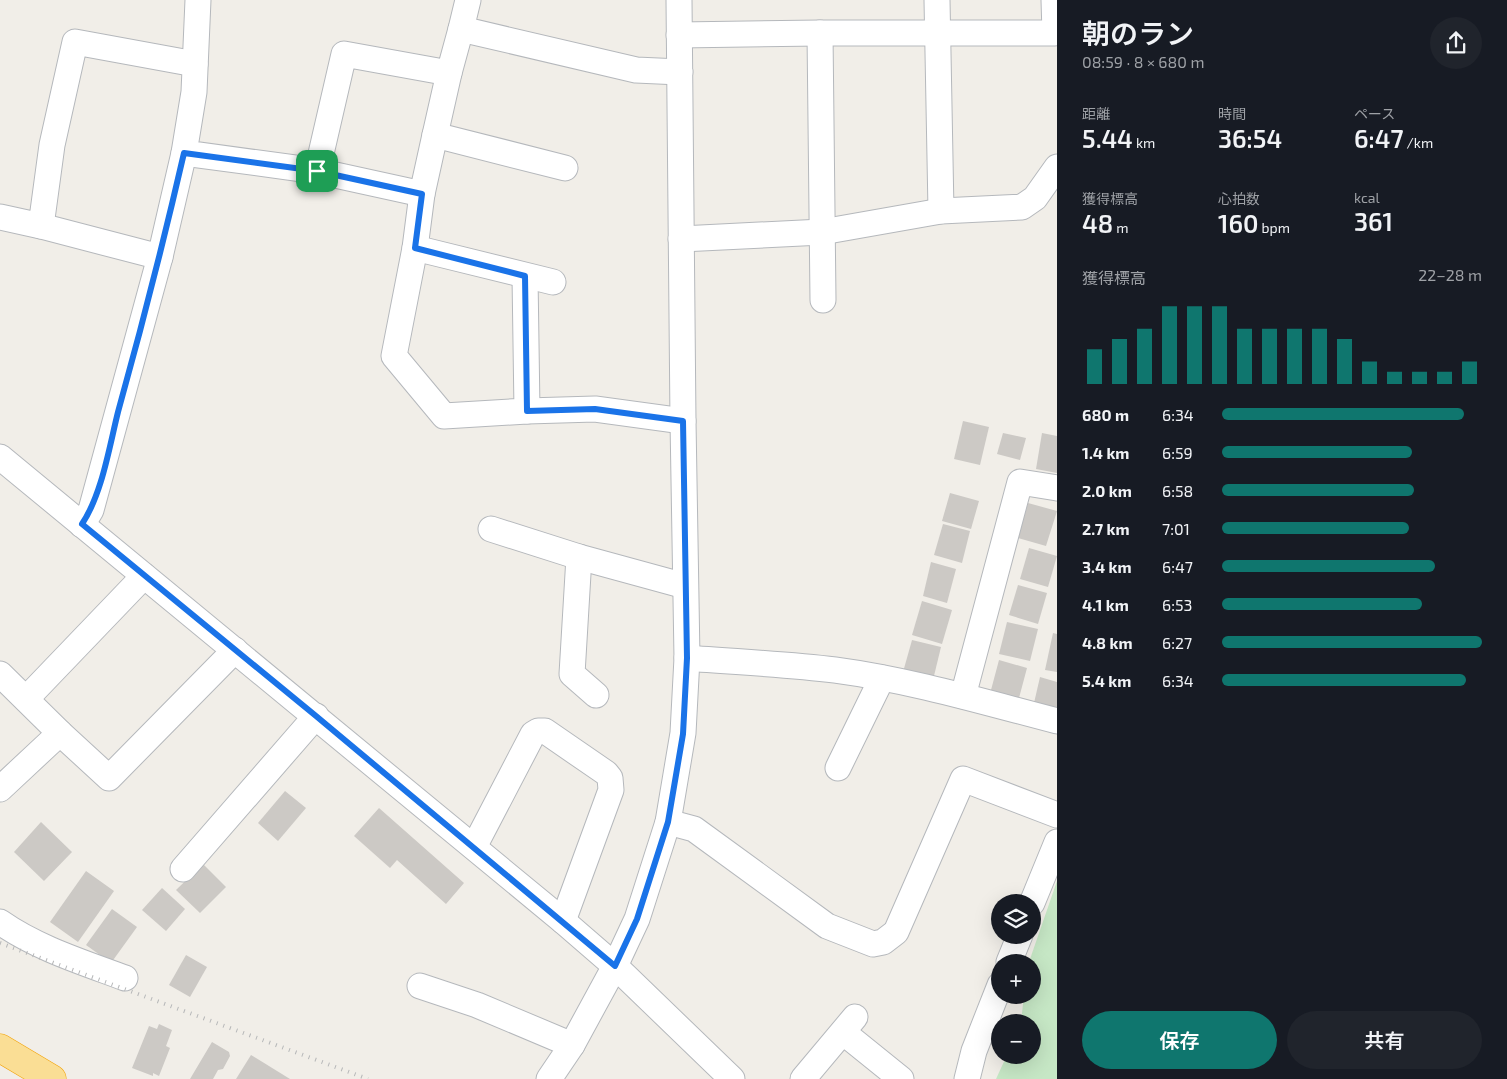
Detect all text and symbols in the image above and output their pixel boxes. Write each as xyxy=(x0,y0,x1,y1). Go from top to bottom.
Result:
text: 朝のラン xyxy=(1082,16,1194,50)
button: share xyxy=(1430,17,1482,69)
text: 08:59 · 8 × 680 m xyxy=(1082,52,1204,71)
text: 距離 xyxy=(1082,105,1110,122)
text: 時間 xyxy=(1218,105,1246,122)
text: ペース xyxy=(1354,105,1395,122)
text: 5.44 xyxy=(1082,123,1133,153)
text: 36:54 xyxy=(1218,123,1282,153)
text: 6:47 xyxy=(1354,123,1403,153)
text: km xyxy=(1133,134,1155,151)
text: /km xyxy=(1403,134,1433,151)
pin xyxy=(296,150,338,192)
icon: arrive xyxy=(303,157,331,185)
text: kcal xyxy=(1354,189,1380,206)
text: 獲得標高 xyxy=(1082,190,1138,207)
text: 心拍数 xyxy=(1218,190,1260,207)
text: 361 xyxy=(1354,206,1393,236)
text: 48 xyxy=(1082,208,1113,238)
text: 160 xyxy=(1218,208,1258,238)
text: m xyxy=(1113,219,1129,236)
text: bpm xyxy=(1258,219,1290,236)
text: 22–28 m xyxy=(1418,265,1482,284)
text: 獲得標高 xyxy=(1082,268,1146,287)
text: 680 m xyxy=(1082,405,1129,424)
text: 6:34 xyxy=(1162,405,1194,424)
text: 1.4 km xyxy=(1082,443,1129,462)
text: 6:59 xyxy=(1162,443,1193,462)
text: 2.0 km xyxy=(1082,481,1132,500)
text: 6:58 xyxy=(1162,481,1193,500)
text: 2.7 km xyxy=(1082,519,1130,538)
text: 7:01 xyxy=(1162,519,1190,538)
text: 3.4 km xyxy=(1082,557,1132,576)
text: 6:47 xyxy=(1162,557,1193,576)
text: 4.1 km xyxy=(1082,595,1129,614)
text: 6:53 xyxy=(1162,595,1192,614)
text: 4.8 km xyxy=(1082,633,1133,652)
text: 6:27 xyxy=(1162,633,1192,652)
text: 5.4 km xyxy=(1082,671,1131,690)
text: 6:34 xyxy=(1162,671,1194,690)
map controls xyxy=(991,894,1041,1064)
button: layers xyxy=(991,894,1041,944)
button: + xyxy=(991,954,1041,1004)
button: 保存 xyxy=(1082,1011,1277,1069)
button: 共有 xyxy=(1287,1011,1482,1069)
button: − xyxy=(991,1014,1041,1064)

